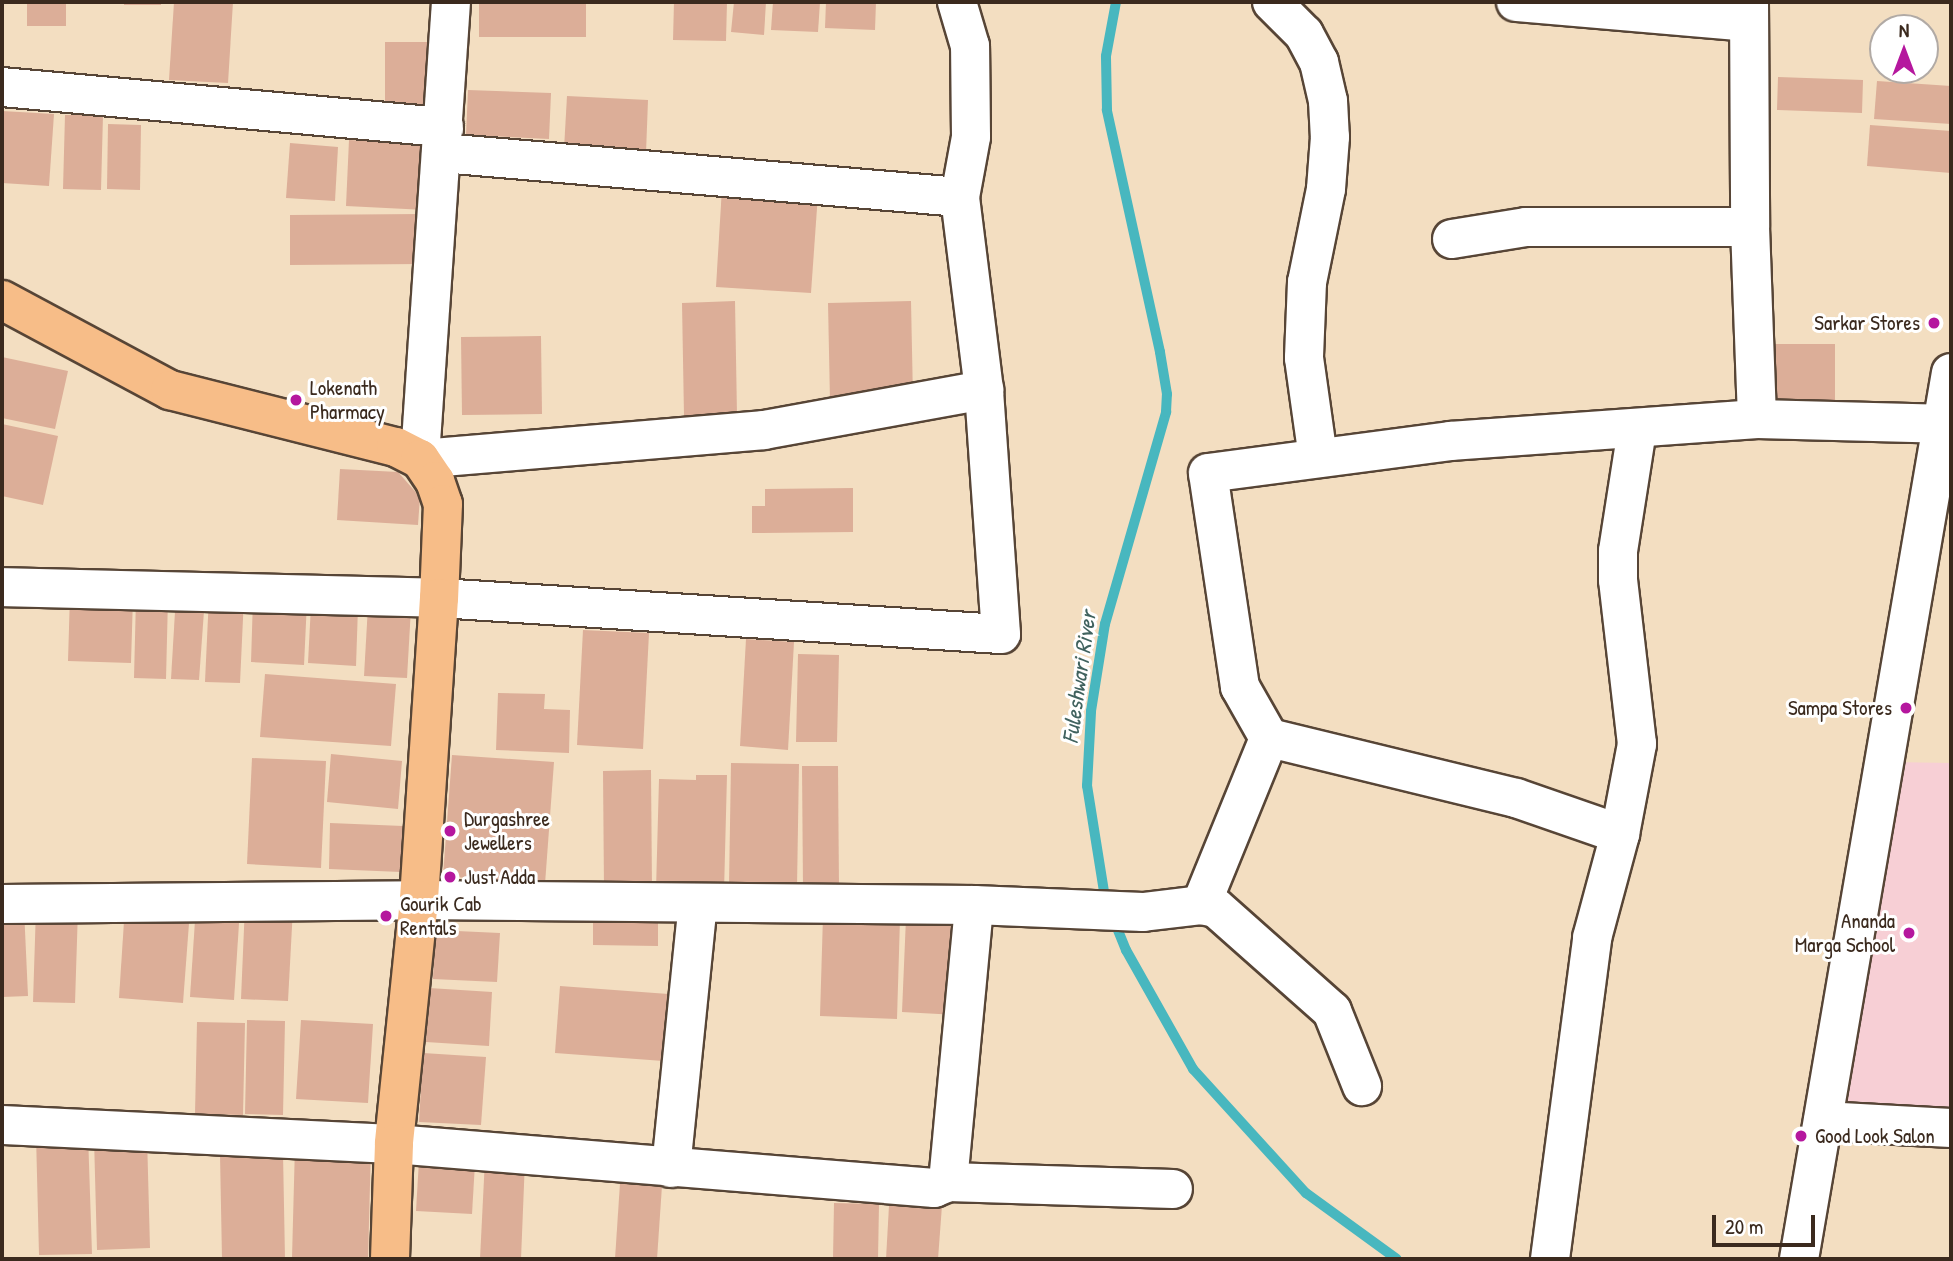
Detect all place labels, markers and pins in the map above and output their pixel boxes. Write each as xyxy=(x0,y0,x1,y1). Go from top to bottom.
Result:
place label: Sarkar Stores xyxy=(1814,310,1920,336)
marker: Sarkar Stores xyxy=(1926,315,1942,331)
place label: Lokenath Pharmacy xyxy=(310,375,385,425)
marker: Lokenath Pharmacy xyxy=(288,392,304,408)
place label: Sampa Stores xyxy=(1788,695,1892,721)
marker: Sampa Stores xyxy=(1898,700,1914,716)
place label: Durgashree Jewellers xyxy=(464,806,550,856)
marker: Durgashree Jewellers xyxy=(442,823,458,839)
place label: Just Adda xyxy=(464,864,535,890)
marker: Just Adda xyxy=(442,869,458,885)
place label: Gourik Cab Rentals xyxy=(400,891,482,941)
marker: Gourik Cab Rentals xyxy=(378,908,394,924)
place label: Ananda Marga School xyxy=(1795,908,1895,958)
marker: Ananda Marga School xyxy=(1901,925,1917,941)
place label: Good Look Salon xyxy=(1815,1123,1935,1149)
marker: Good Look Salon xyxy=(1793,1128,1809,1144)

